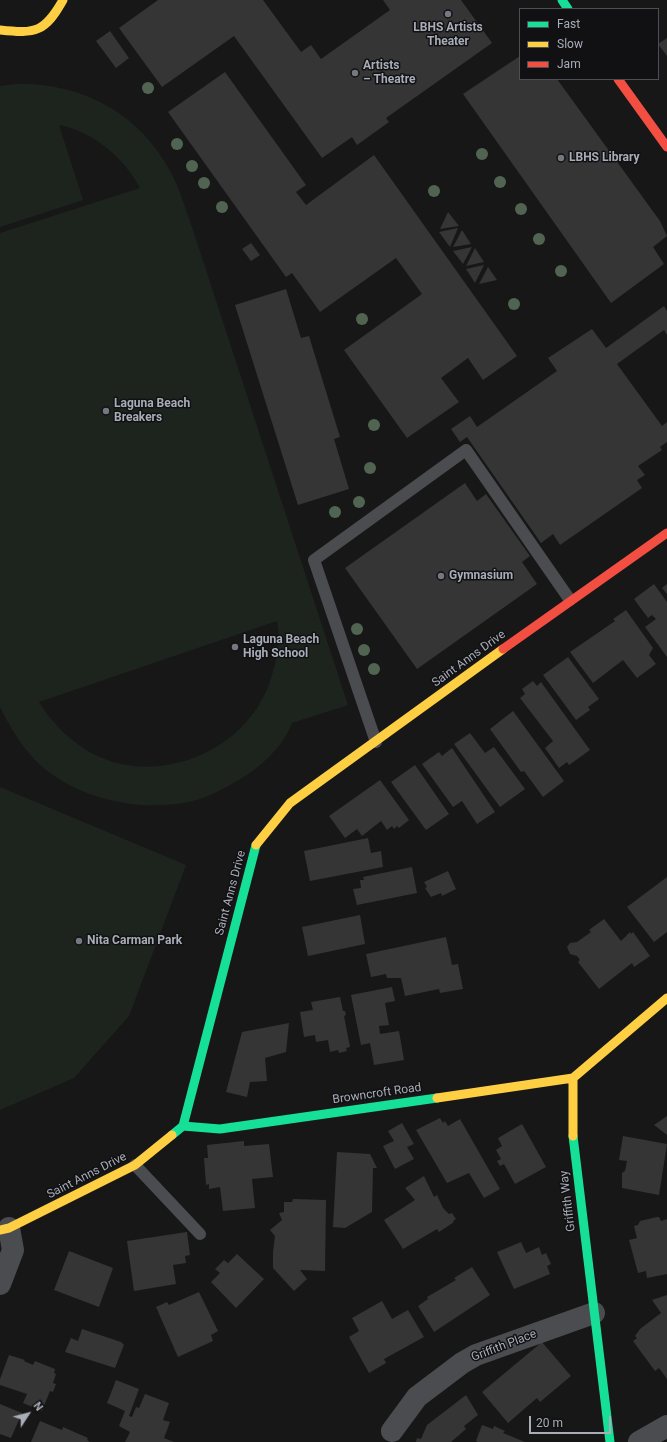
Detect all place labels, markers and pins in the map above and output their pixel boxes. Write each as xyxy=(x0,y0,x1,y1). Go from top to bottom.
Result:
marker: LBHS Artists Theater xyxy=(443,9,453,19)
place label: LBHS Artists Theater xyxy=(413,21,483,49)
place label: Artists – Theatre xyxy=(363,59,415,87)
marker: Artists – Theatre xyxy=(350,68,360,78)
place label: LBHS Library xyxy=(569,151,640,165)
marker: LBHS Library xyxy=(556,153,566,163)
place label: Laguna Beach Breakers xyxy=(114,397,190,425)
marker: Laguna Beach Breakers xyxy=(101,406,111,416)
place label: Gymnasium xyxy=(449,569,513,583)
marker: Gymnasium xyxy=(436,571,446,581)
place label: Laguna Beach High School xyxy=(243,633,319,661)
marker: Laguna Beach High School xyxy=(230,642,240,652)
place label: Nita Carman Park xyxy=(87,934,182,948)
marker: Nita Carman Park xyxy=(74,936,84,946)

